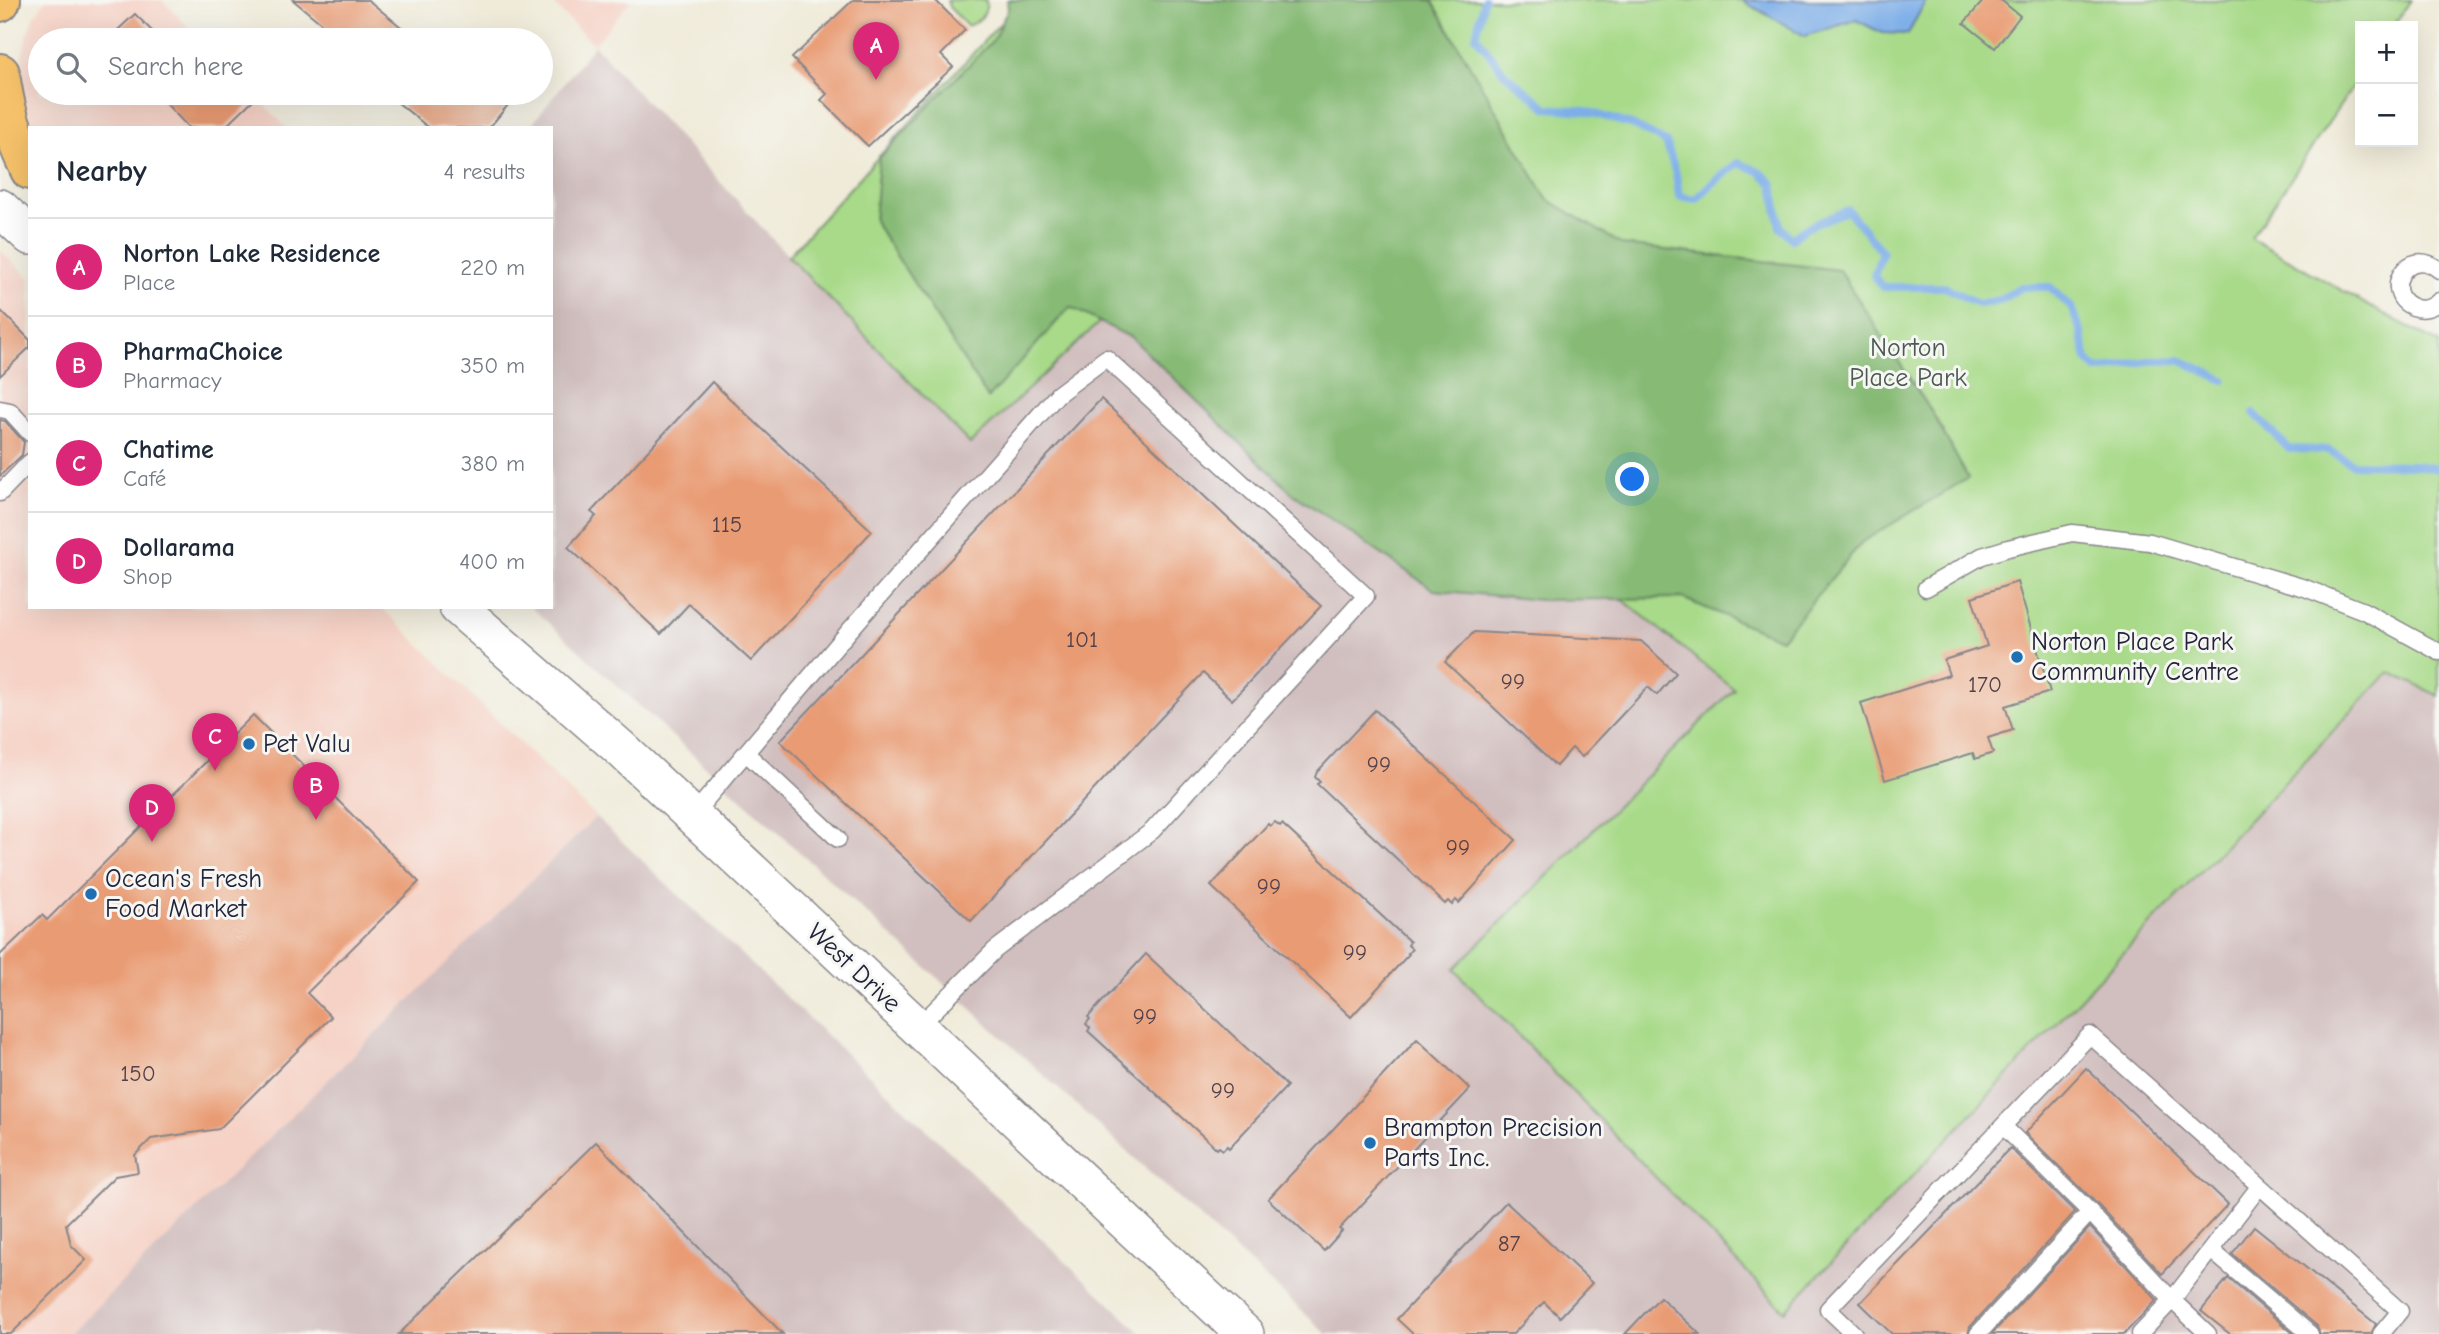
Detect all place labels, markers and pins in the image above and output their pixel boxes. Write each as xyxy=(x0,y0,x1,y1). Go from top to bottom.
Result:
pin: A xyxy=(853,22,899,80)
place label: Norton Place Park Community Centre xyxy=(2031,627,2239,687)
marker: Norton Place Park Community Centre xyxy=(2009,649,2025,665)
pin: C xyxy=(192,713,238,771)
place label: Pet Valu xyxy=(263,729,350,759)
marker: Pet Valu xyxy=(241,736,257,752)
pin: B xyxy=(293,762,339,820)
pin: D xyxy=(129,784,175,842)
place label: Ocean's Fresh Food Market xyxy=(105,864,262,924)
marker: Ocean's Fresh Food Market xyxy=(83,886,99,902)
place label: Brampton Precision Parts Inc. xyxy=(1384,1113,1603,1173)
marker: Brampton Precision Parts Inc. xyxy=(1362,1135,1378,1151)

